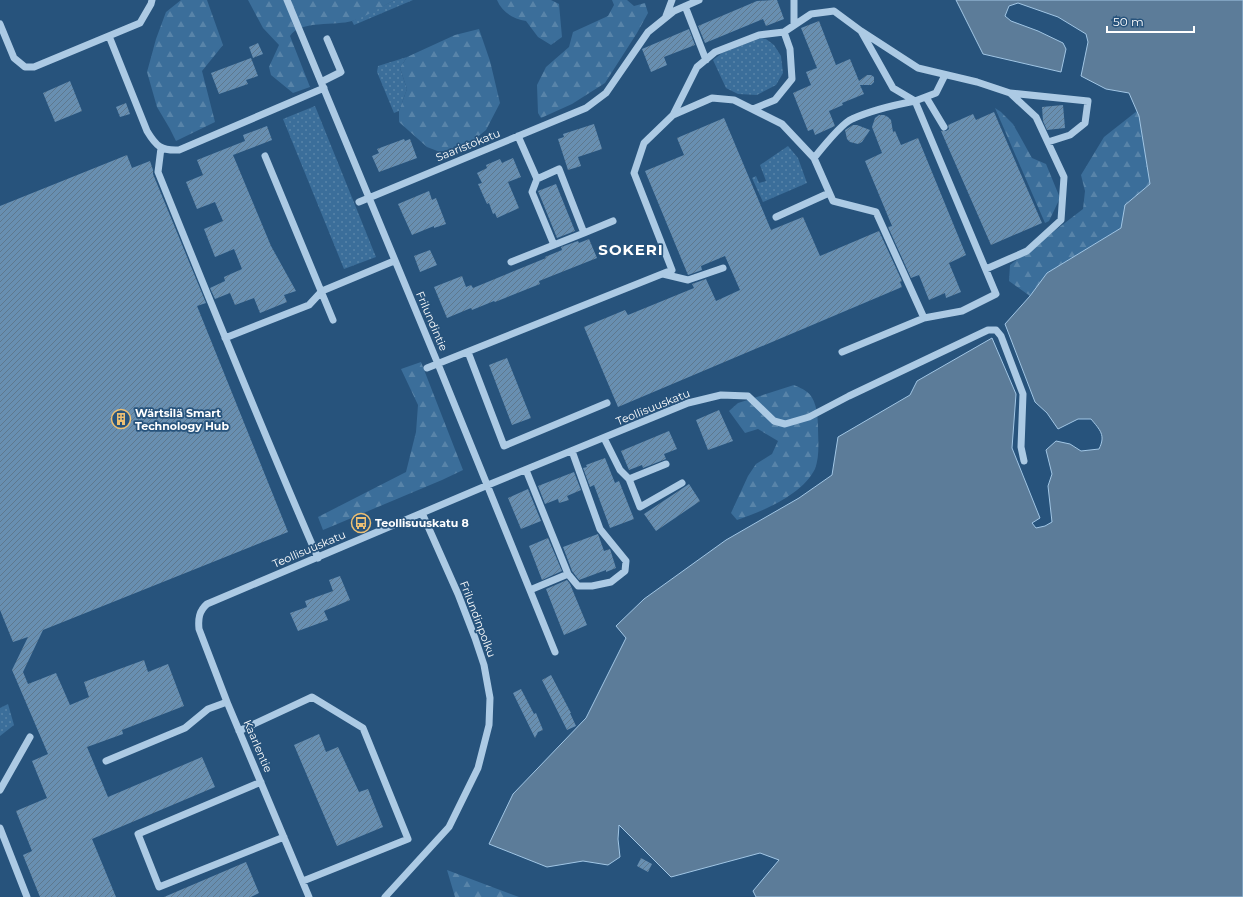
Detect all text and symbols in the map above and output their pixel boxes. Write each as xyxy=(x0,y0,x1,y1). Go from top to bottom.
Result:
scale bar xyxy=(1107,8,1194,34)
text: 50 m xyxy=(1113,14,1144,29)
street label: Saaristokatu xyxy=(434,126,502,164)
district label: SOKERI xyxy=(598,240,664,259)
street label: Frilundintie xyxy=(413,289,451,353)
street label: Teollisuuskatu xyxy=(614,386,692,428)
place label: Wärtsilä Smart Technology Hub xyxy=(135,406,229,433)
building icon: Wärtsilä Smart Technology Hub xyxy=(110,408,132,430)
bus stop icon: Teollisuuskatu 8 xyxy=(350,512,372,534)
place label: Teollisuuskatu 8 xyxy=(375,516,469,530)
street label: Teollisuuskatu xyxy=(270,527,348,571)
street label: Frilundinpolku xyxy=(457,579,499,659)
street label: Kaarlentie xyxy=(241,717,276,775)

